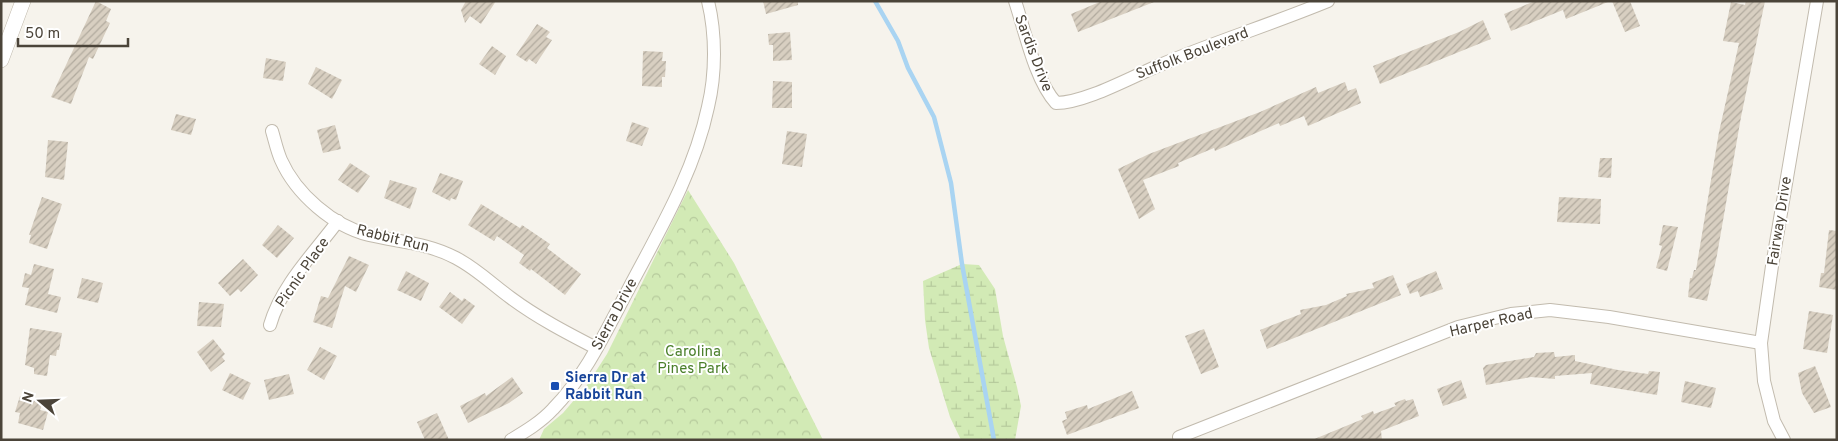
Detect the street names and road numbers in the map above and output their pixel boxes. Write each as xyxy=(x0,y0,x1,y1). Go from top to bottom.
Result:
street label: Sardis Drive xyxy=(1009,12,1056,95)
street label: Suffolk Boulevard xyxy=(1133,24,1252,85)
street label: Fairway Drive xyxy=(1764,175,1797,267)
street label: Rabbit Run xyxy=(354,221,431,258)
street label: Picnic Place xyxy=(272,234,334,312)
street label: Sierra Drive xyxy=(588,275,642,354)
street label: Harper Road xyxy=(1448,305,1535,342)

